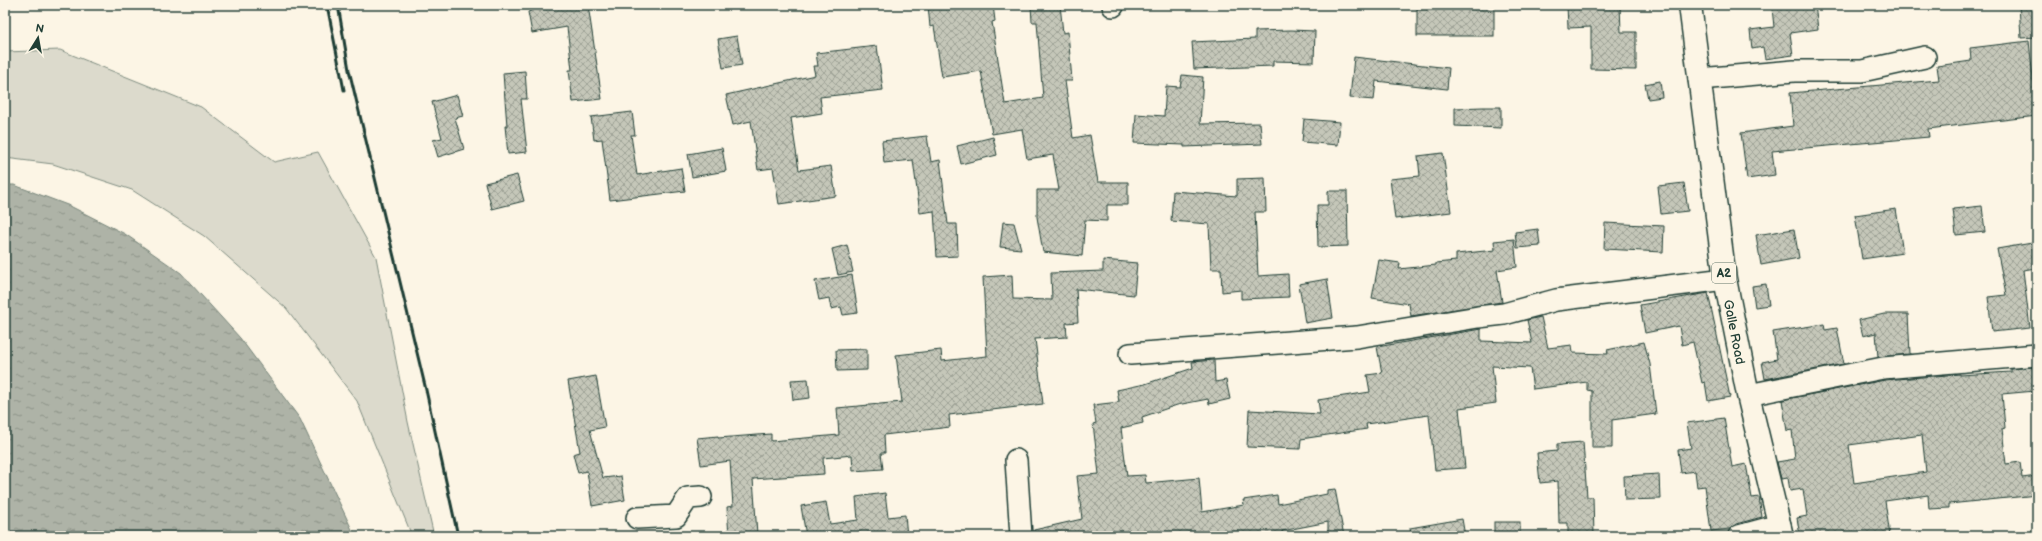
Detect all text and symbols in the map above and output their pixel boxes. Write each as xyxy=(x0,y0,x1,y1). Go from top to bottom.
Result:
north arrow xyxy=(18,18,58,58)
text: N xyxy=(35,22,45,36)
road number: A2 xyxy=(1712,263,1736,283)
street label: Galle Road xyxy=(1720,299,1748,366)

